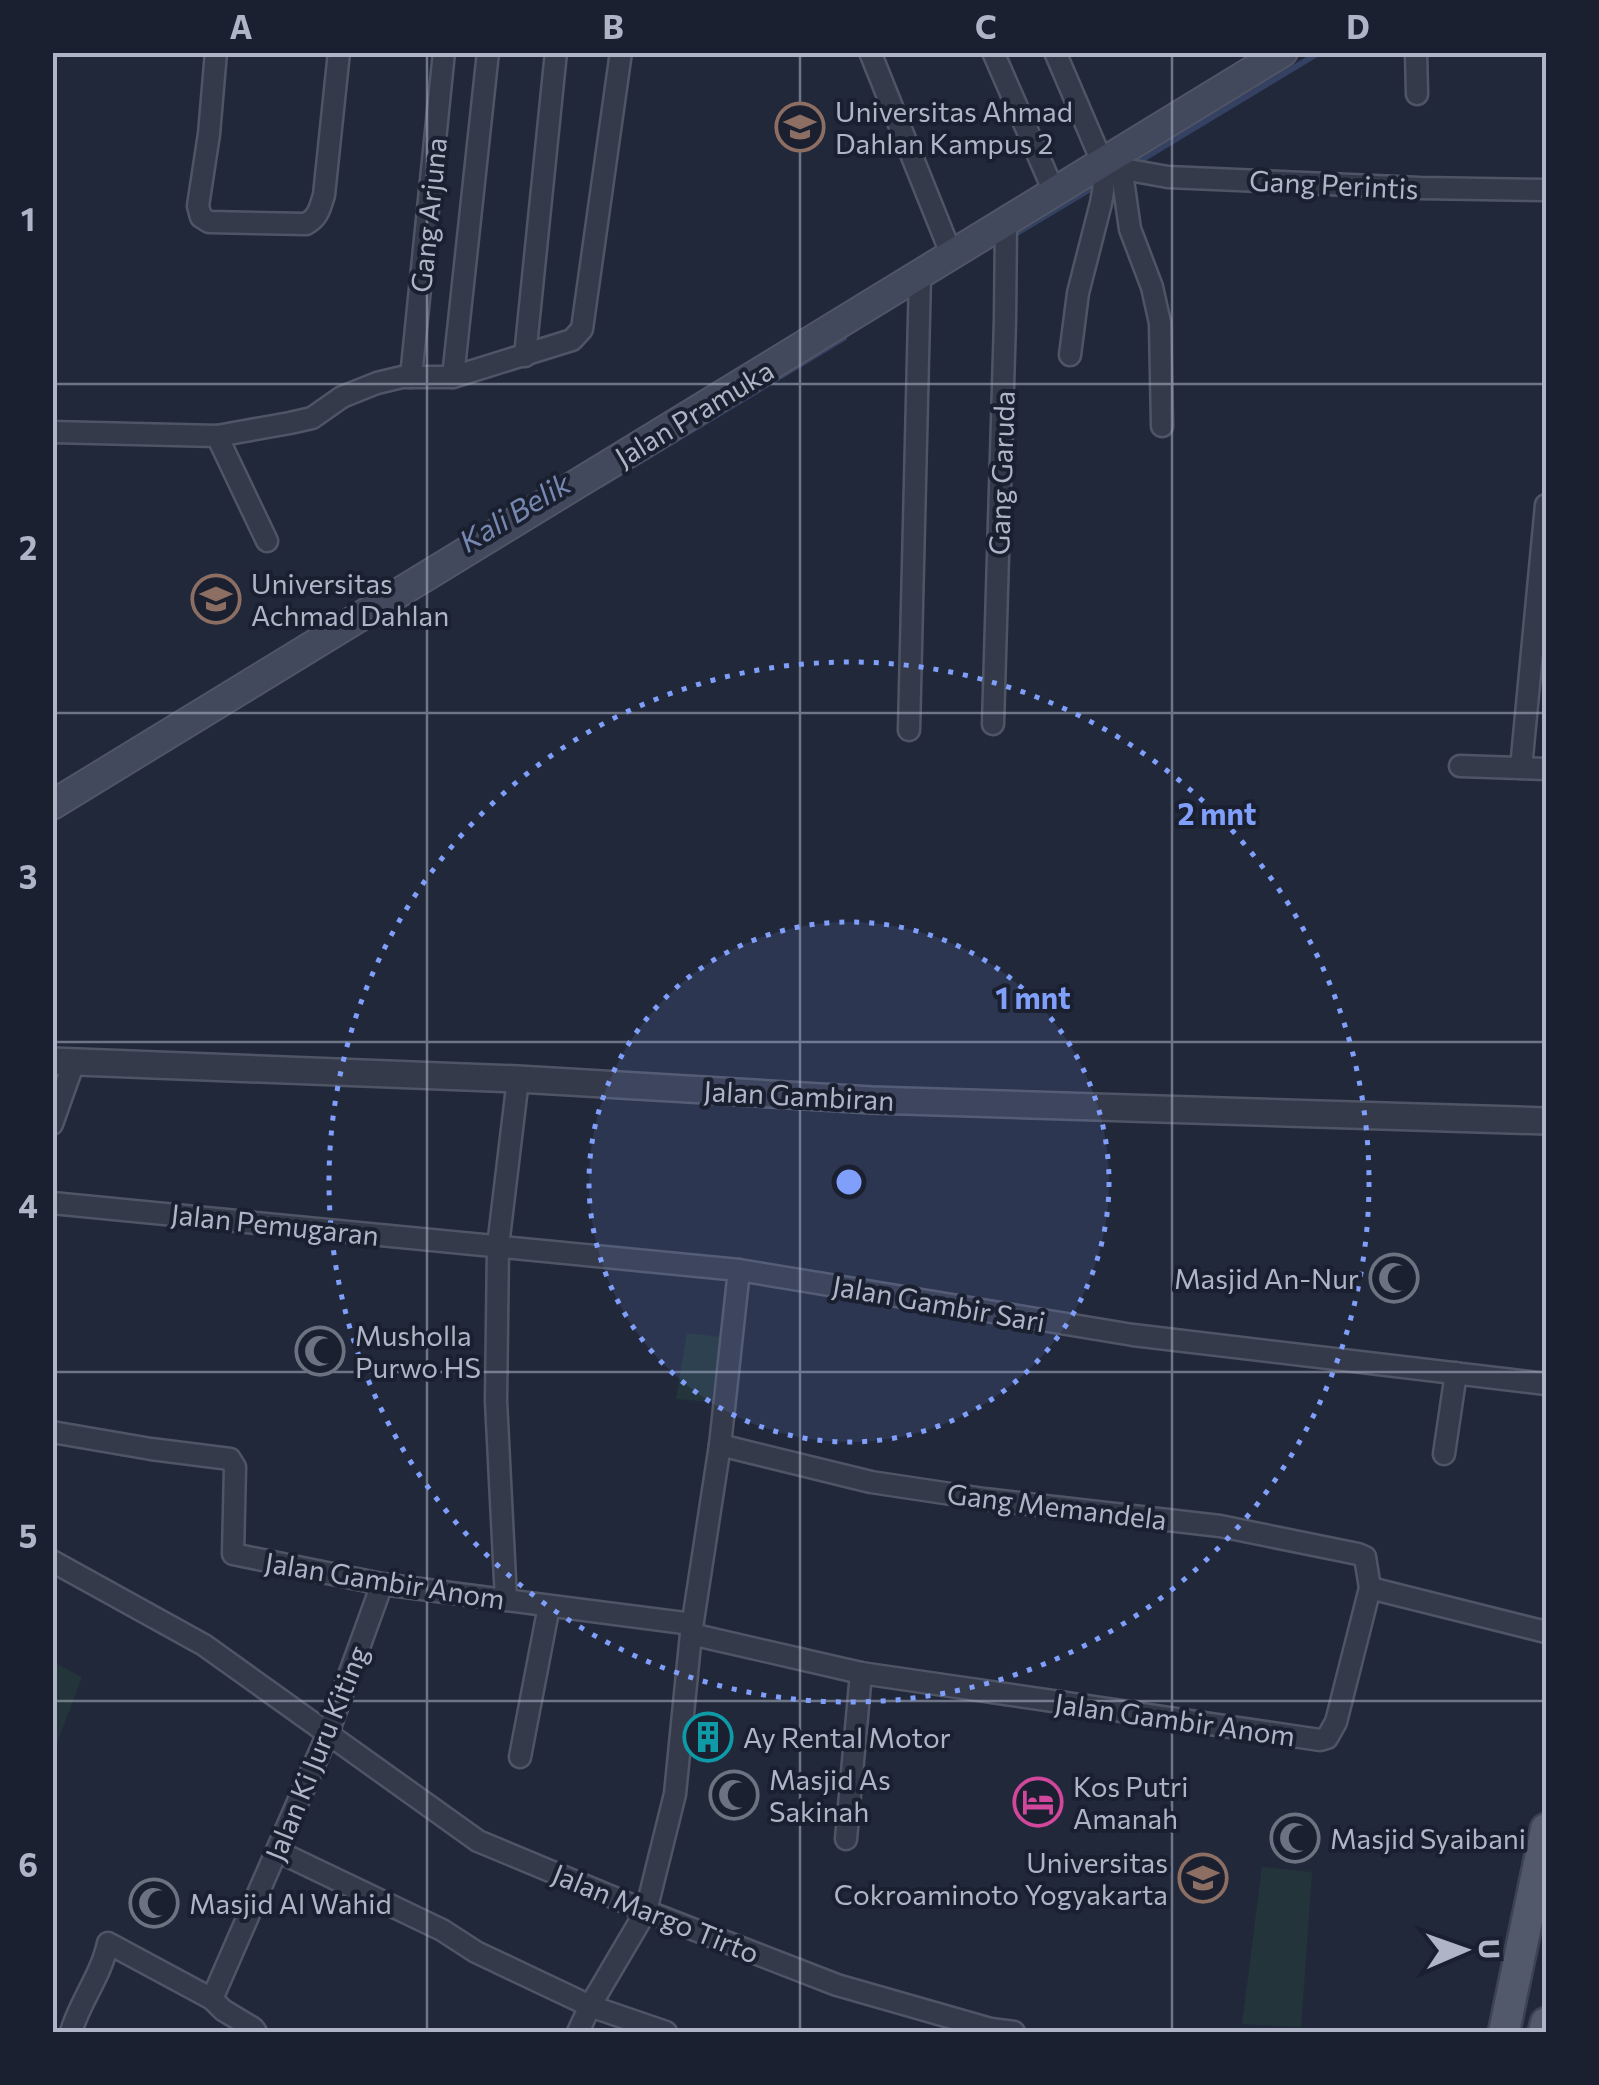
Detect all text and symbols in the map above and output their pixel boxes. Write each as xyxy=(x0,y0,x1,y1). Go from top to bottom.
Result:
text: A xyxy=(230,6,253,46)
text: B xyxy=(602,6,624,46)
text: C xyxy=(975,6,997,46)
text: D xyxy=(1346,6,1370,46)
place label: Universitas Ahmad Dahlan Kampus 2 xyxy=(835,94,1073,160)
school or university icon: Universitas Ahmad Dahlan Kampus 2 xyxy=(774,101,826,153)
street label: Gang Arjuna xyxy=(403,136,453,294)
street label: Gang Perintis xyxy=(1248,163,1420,205)
text: 1 xyxy=(21,198,35,238)
street label: Jalan Pramuka xyxy=(609,352,779,474)
street label: Gang Garuda xyxy=(981,390,1021,556)
water label: Kali Belik xyxy=(451,463,577,559)
text: 2 xyxy=(19,527,37,567)
place label: Universitas Achmad Dahlan xyxy=(251,566,449,632)
school or university icon: Universitas Achmad Dahlan xyxy=(190,573,242,625)
text: 2 mnt xyxy=(1177,794,1257,831)
text: 3 xyxy=(19,856,37,896)
text: 1 mnt xyxy=(995,978,1071,1015)
street label: Jalan Gambiran xyxy=(703,1073,895,1117)
centre of rings xyxy=(831,1164,867,1200)
text: 4 xyxy=(18,1185,38,1225)
street label: Jalan Pemugaran xyxy=(169,1196,381,1252)
mosque icon: Masjid An-Nur xyxy=(1368,1252,1420,1304)
place label: Masjid An-Nur xyxy=(1174,1261,1359,1295)
street label: Jalan Gambir Sari xyxy=(830,1268,1048,1338)
place label: Musholla Purwo HS xyxy=(355,1318,481,1384)
mosque icon: Musholla Purwo HS xyxy=(294,1325,346,1377)
street label: Gang Memandela xyxy=(945,1476,1169,1536)
text: 5 xyxy=(19,1515,37,1555)
street label: Jalan Gambir Anom xyxy=(263,1544,507,1616)
street label: Jalan Ki Juru Kiting xyxy=(257,1640,375,1866)
street label: Jalan Gambir Anom xyxy=(1053,1685,1297,1753)
building icon: Ay Rental Motor xyxy=(682,1711,734,1763)
place label: Ay Rental Motor xyxy=(743,1720,951,1754)
place label: Masjid As Sakinah xyxy=(769,1762,891,1828)
mosque icon: Masjid As Sakinah xyxy=(708,1769,760,1821)
place label: Kos Putri Amanah xyxy=(1073,1769,1188,1835)
hotel icon: Kos Putri Amanah xyxy=(1012,1776,1064,1828)
mosque icon: Masjid Syaibani xyxy=(1269,1812,1321,1864)
place label: Masjid Syaibani xyxy=(1330,1821,1526,1855)
text: 6 xyxy=(18,1844,38,1884)
place label: Universitas Cokroaminoto Yogyakarta xyxy=(834,1845,1168,1911)
school or university icon: Universitas Cokroaminoto Yogyakarta xyxy=(1177,1852,1229,1904)
street label: Jalan Margo Tirto xyxy=(548,1856,764,1970)
mosque icon: Masjid Al Wahid xyxy=(128,1877,180,1929)
place label: Masjid Al Wahid xyxy=(189,1886,392,1920)
north arrow xyxy=(1414,1900,1514,2000)
text: U xyxy=(1473,1938,1507,1960)

